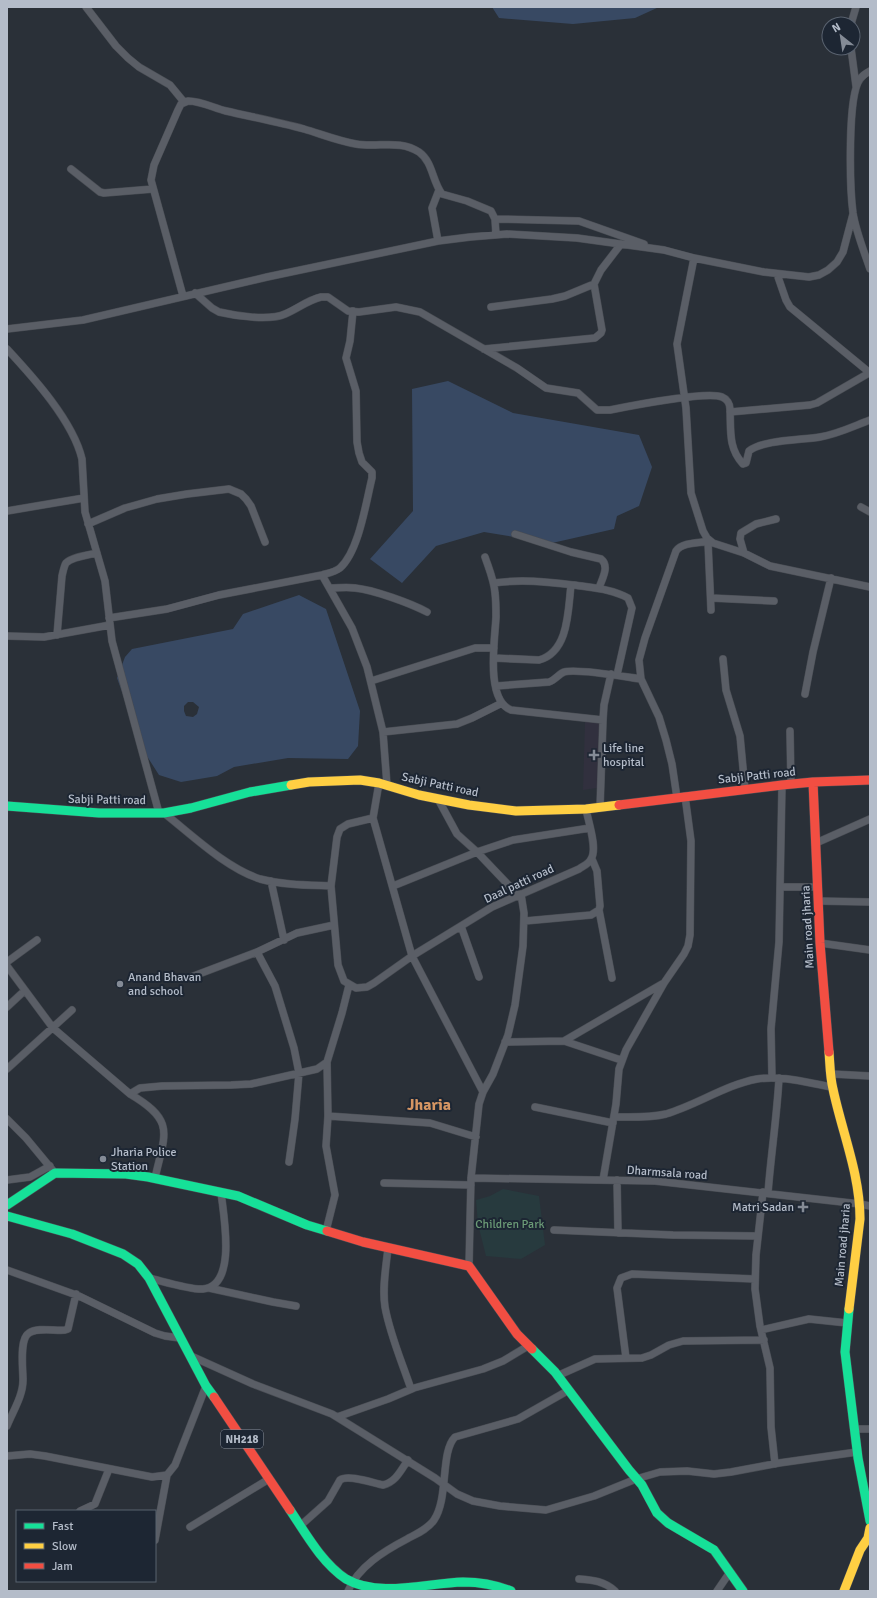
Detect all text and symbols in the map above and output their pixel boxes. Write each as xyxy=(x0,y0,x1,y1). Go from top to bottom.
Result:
north arrow xyxy=(821,16,861,56)
text: N xyxy=(830,20,843,35)
place label: Life line hospital xyxy=(603,741,645,770)
marker: Life line hospital xyxy=(588,749,600,761)
street label: Sabji Patti road xyxy=(717,764,797,788)
street label: Sabji Patti road xyxy=(400,770,480,800)
street label: Sabji Patti road xyxy=(68,792,146,808)
street label: Daal patti road xyxy=(482,861,556,907)
street label: Main road jharia xyxy=(798,885,818,969)
place label: Anand Bhavan and school xyxy=(128,970,201,999)
marker: Anand Bhavan and school xyxy=(115,979,125,989)
district label: Jharia xyxy=(407,1095,451,1115)
place label: Jharia Police Station xyxy=(111,1145,177,1174)
marker: Jharia Police Station xyxy=(98,1154,108,1164)
street label: Dharmsala road xyxy=(626,1163,708,1183)
place label: Matri Sadan xyxy=(732,1200,794,1215)
marker: Matri Sadan xyxy=(797,1201,809,1213)
street label: Main road jharia xyxy=(832,1203,854,1287)
park label: Children Park xyxy=(475,1217,545,1232)
road number: NH218 xyxy=(221,1430,263,1448)
legend xyxy=(16,1510,156,1582)
text: Fast xyxy=(52,1519,73,1534)
text: Slow xyxy=(52,1539,77,1554)
text: Jam xyxy=(52,1559,73,1574)

